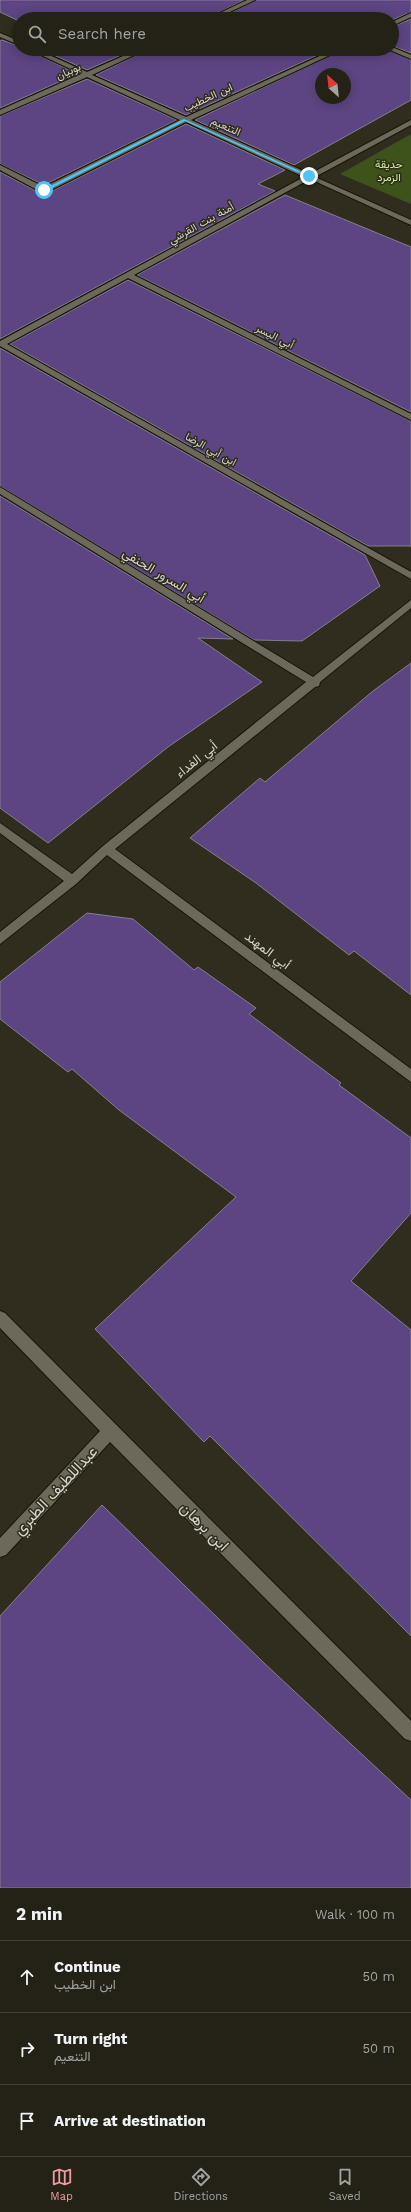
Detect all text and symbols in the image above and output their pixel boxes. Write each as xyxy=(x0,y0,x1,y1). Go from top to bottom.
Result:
search box xyxy=(12,12,399,56)
icon: search xyxy=(26,23,48,45)
text: Search here xyxy=(58,25,146,43)
street label: بوبيان xyxy=(54,60,83,83)
north arrow xyxy=(315,68,351,104)
street label: ابن الخطيب xyxy=(182,81,235,114)
street label: التنعيم xyxy=(209,114,243,140)
park label: حديقة الزمرد xyxy=(375,158,403,184)
route end xyxy=(300,167,318,185)
route start xyxy=(35,181,53,199)
street label: أمنة بنت القرشي xyxy=(166,200,238,249)
street label: أبي اليسر xyxy=(251,321,296,354)
street label: ابن أبي الرضا xyxy=(181,430,239,471)
street label: أبي السرور الحنفي xyxy=(118,545,207,608)
street label: أبي الفداء xyxy=(172,738,222,783)
street label: أبي المهند xyxy=(240,928,293,975)
street label: عبداللطيف الطبري xyxy=(9,1442,104,1542)
street label: ابن برهان xyxy=(176,1498,233,1555)
text: 2 min xyxy=(16,1904,62,1924)
text: Walk · 100 m xyxy=(315,1907,395,1922)
text: Continue xyxy=(54,1958,121,1976)
icon: ahead xyxy=(16,1966,38,1988)
text: 50 m xyxy=(363,1969,395,1984)
text: ابن الخطيب xyxy=(54,1977,116,1992)
text: Turn right xyxy=(54,2030,127,2048)
icon: right xyxy=(16,2038,38,2060)
text: 50 m xyxy=(363,2041,395,2056)
text: التنعيم xyxy=(54,2049,91,2064)
icon: arrive xyxy=(16,2110,38,2132)
text: Arrive at destination xyxy=(54,2112,206,2130)
tab: Map xyxy=(50,2166,73,2203)
tab: Directions xyxy=(174,2166,228,2203)
tab: Saved xyxy=(329,2166,361,2203)

